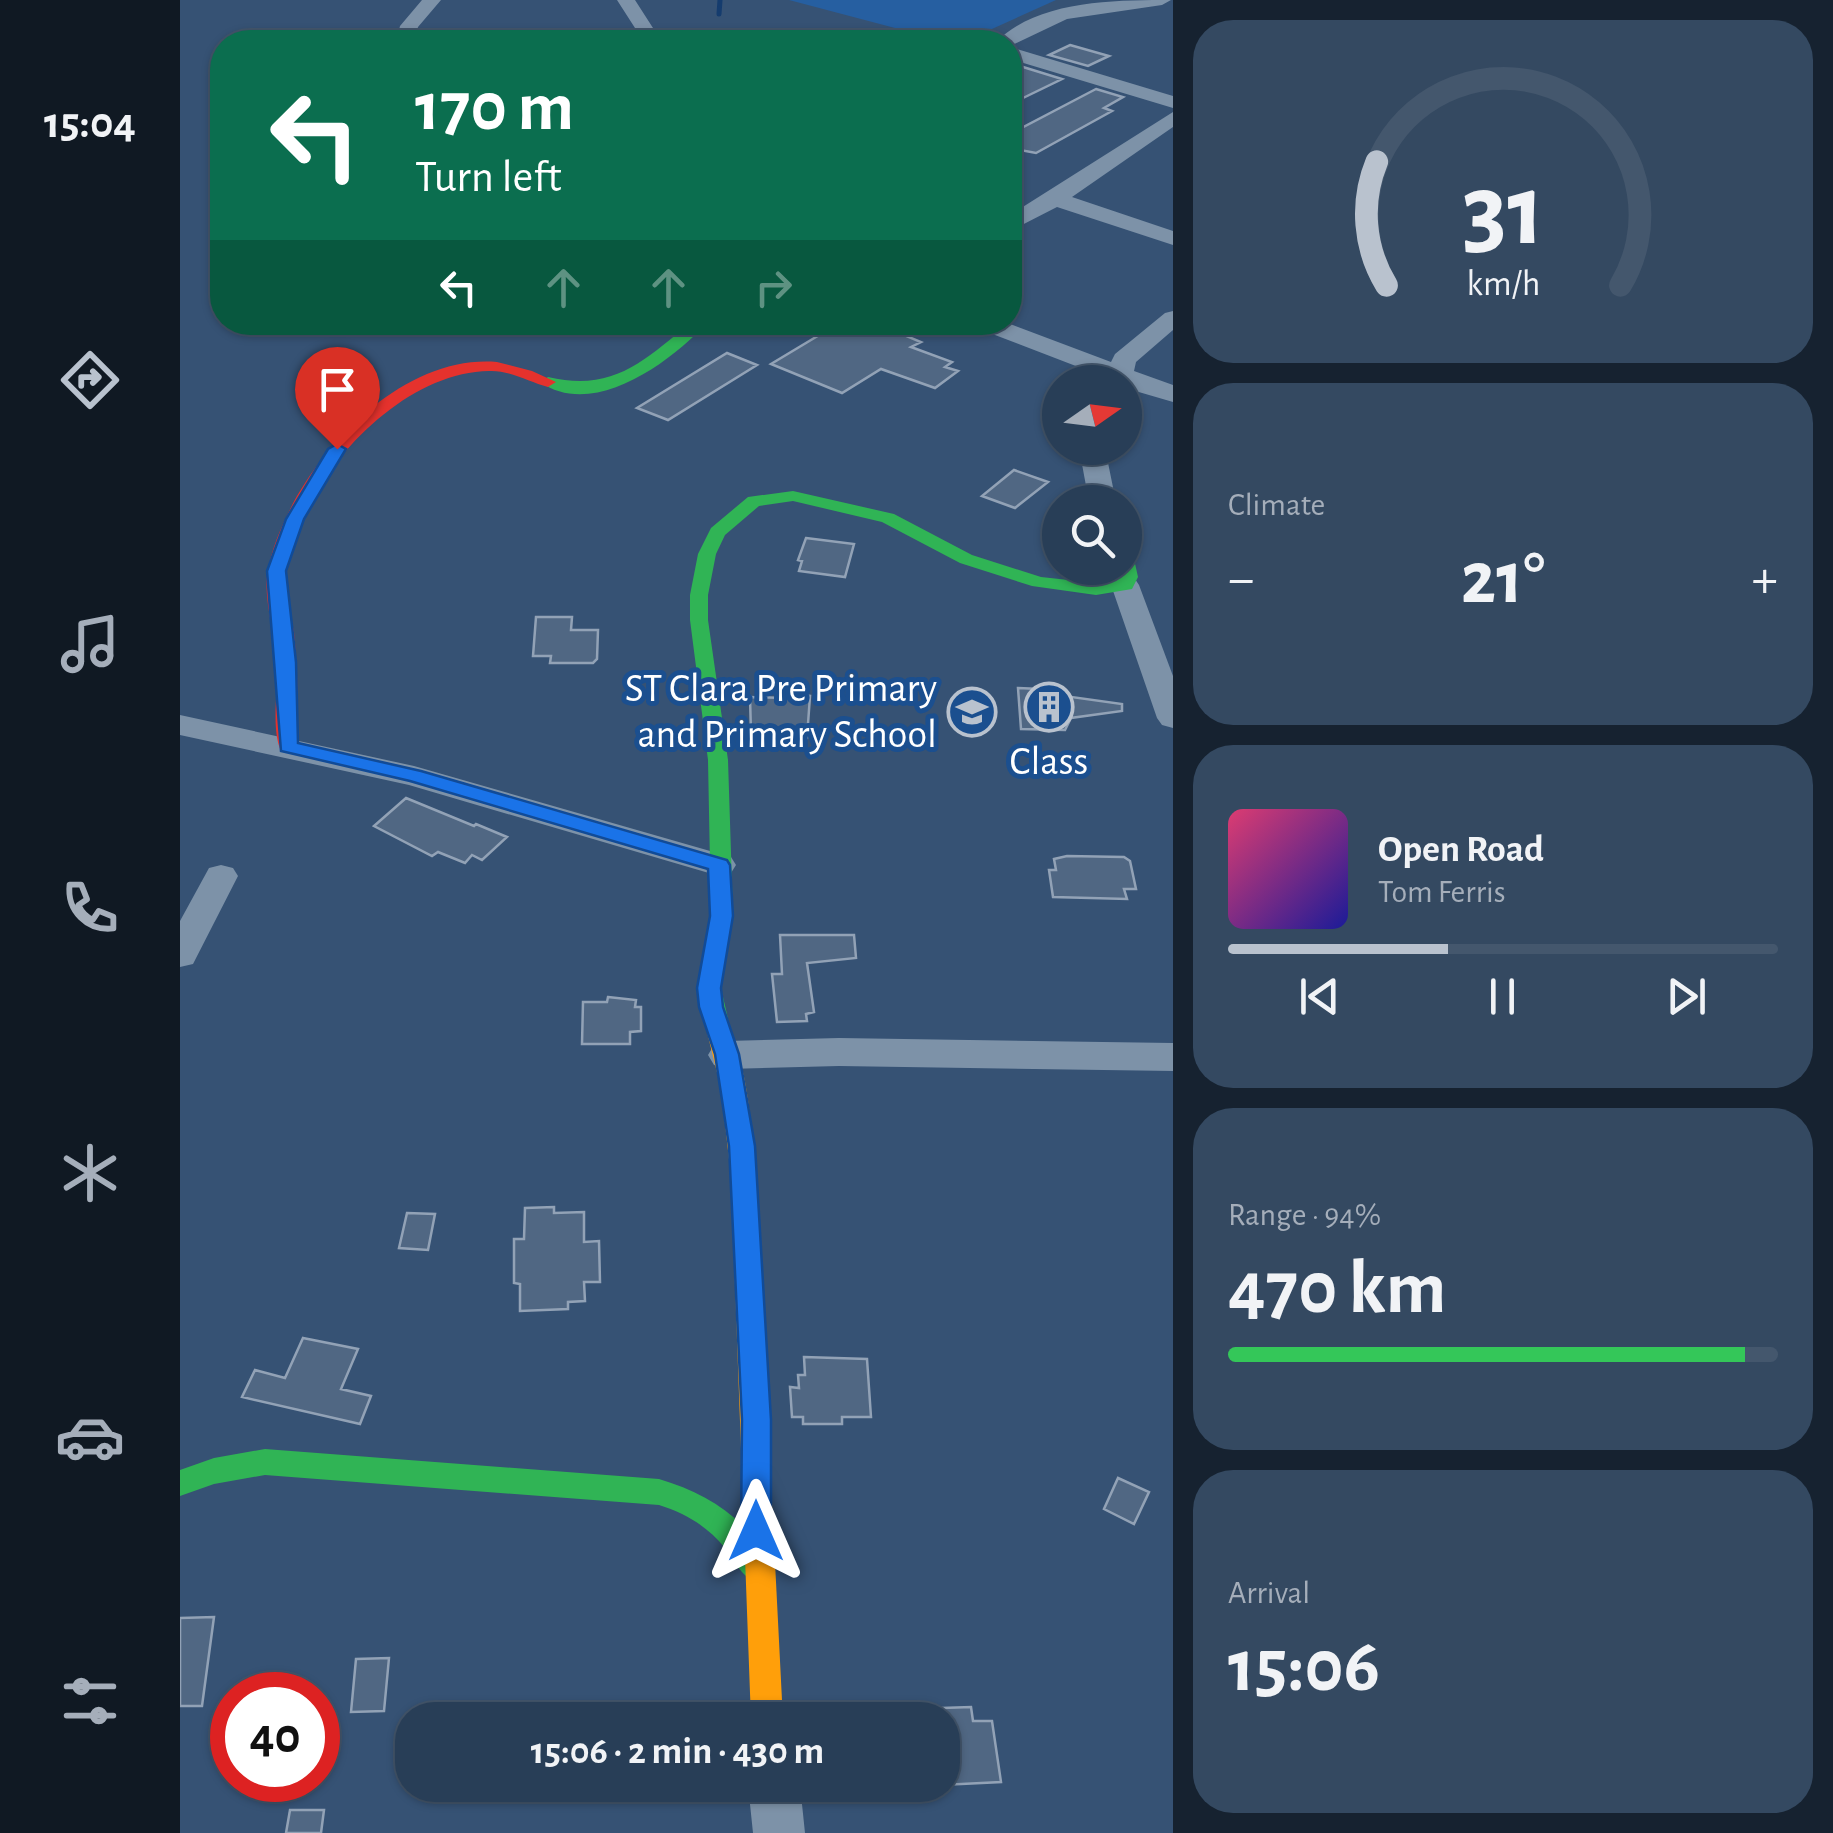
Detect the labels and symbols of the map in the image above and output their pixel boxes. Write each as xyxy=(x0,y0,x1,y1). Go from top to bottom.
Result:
pin xyxy=(295,347,380,450)
north arrow xyxy=(1042,365,1142,465)
place label: ST Clara Pre Primary and Primary School xyxy=(625,669,937,755)
building icon: Class xyxy=(1023,681,1075,733)
school or university icon: ST Clara Pre Primary and Primary School xyxy=(946,686,998,738)
place label: Class xyxy=(1010,742,1088,782)
position arrow xyxy=(704,1479,808,1583)
speed limit sign: 40 xyxy=(210,1672,340,1802)

